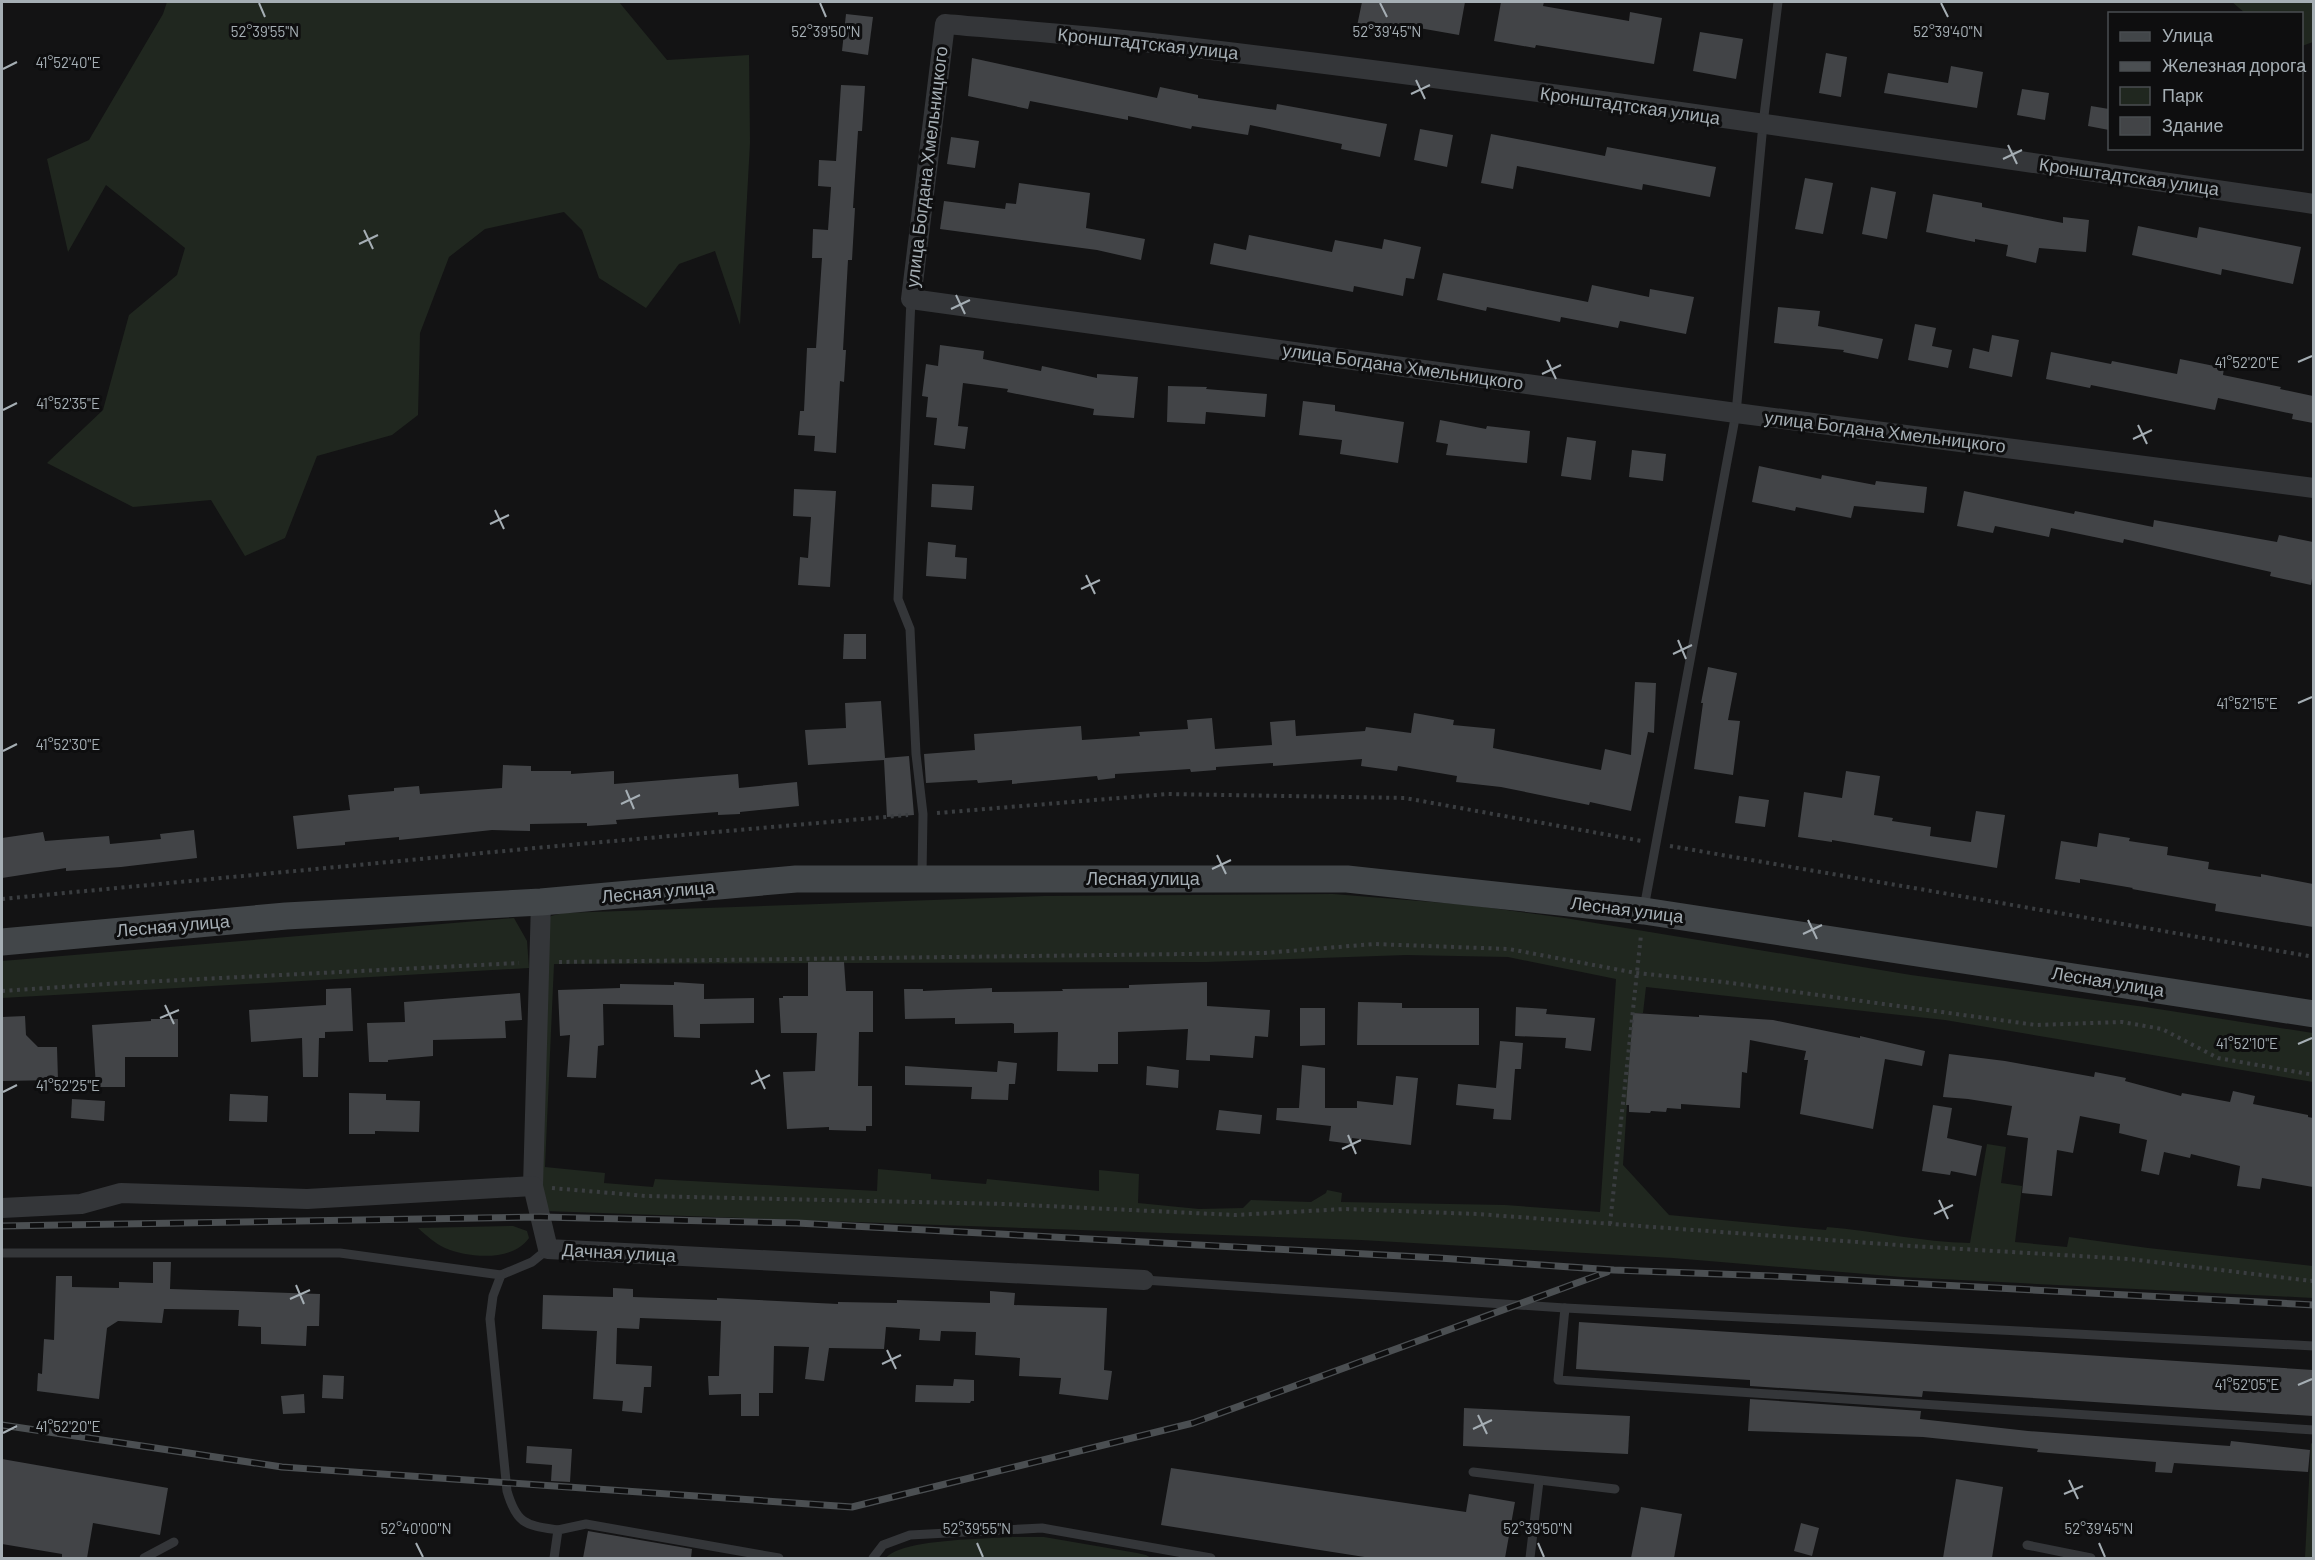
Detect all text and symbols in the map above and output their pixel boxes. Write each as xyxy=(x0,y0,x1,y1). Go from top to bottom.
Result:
legend xyxy=(2108,12,2303,150)
text: 52°39'55"N xyxy=(231,22,299,40)
text: 52°39'50"N xyxy=(791,22,861,40)
text: 52°39'45"N xyxy=(1353,22,1421,40)
text: 52°39'40"N xyxy=(1913,22,1983,40)
street label: Кронштадтская улица xyxy=(1057,23,1241,64)
text: Улица xyxy=(2162,24,2214,46)
street label: улица Богдана Хмельницкого xyxy=(900,45,952,289)
text: 41°52'40"E xyxy=(35,53,101,71)
text: Железная дорога xyxy=(2162,54,2307,76)
street label: Кронштадтская улица xyxy=(1539,81,1723,129)
text: Парк xyxy=(2162,84,2203,106)
text: Здание xyxy=(2162,114,2223,136)
street label: Кронштадтская улица xyxy=(2038,152,2222,200)
street label: улица Богдана Хмельницкого xyxy=(1281,338,1525,394)
text: 41°52'20"E xyxy=(2214,353,2280,371)
text: 41°52'35"E xyxy=(36,394,100,412)
street label: улица Богдана Хмельницкого xyxy=(1763,405,2007,457)
text: 41°52'15"E xyxy=(2216,694,2278,712)
text: 41°52'30"E xyxy=(36,735,100,753)
street label: Лесная улица xyxy=(1086,867,1201,889)
street label: Лесная улица xyxy=(600,875,716,907)
street label: Лесная улица xyxy=(1569,891,1686,927)
street label: Лесная улица xyxy=(115,909,231,941)
street label: Лесная улица xyxy=(2050,961,2167,1001)
text: 41°52'10"E xyxy=(2216,1034,2278,1052)
text: 41°52'25"E xyxy=(36,1076,100,1094)
street label: Дачная улица xyxy=(562,1238,678,1266)
text: 41°52'05"E xyxy=(2215,1375,2279,1393)
text: 41°52'20"E xyxy=(35,1417,101,1435)
text: 52°40'00"N xyxy=(380,1519,452,1537)
text: 52°39'55"N xyxy=(943,1519,1011,1537)
text: 52°39'50"N xyxy=(1503,1519,1573,1537)
text: 52°39'45"N xyxy=(2065,1519,2133,1537)

